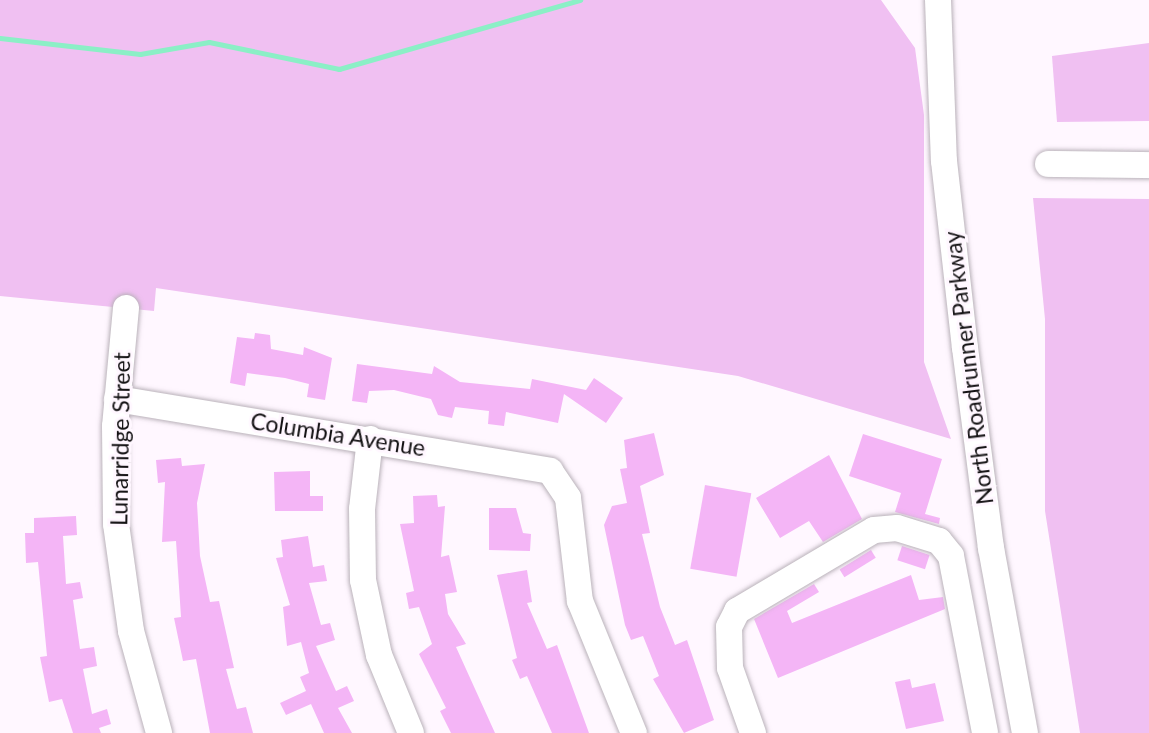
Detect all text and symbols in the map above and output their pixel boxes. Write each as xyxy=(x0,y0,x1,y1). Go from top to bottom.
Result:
street label: North Roadrunner Parkway xyxy=(938,229,998,507)
street label: Lunarridge Street xyxy=(105,352,135,526)
street label: Columbia Avenue xyxy=(248,407,428,461)

